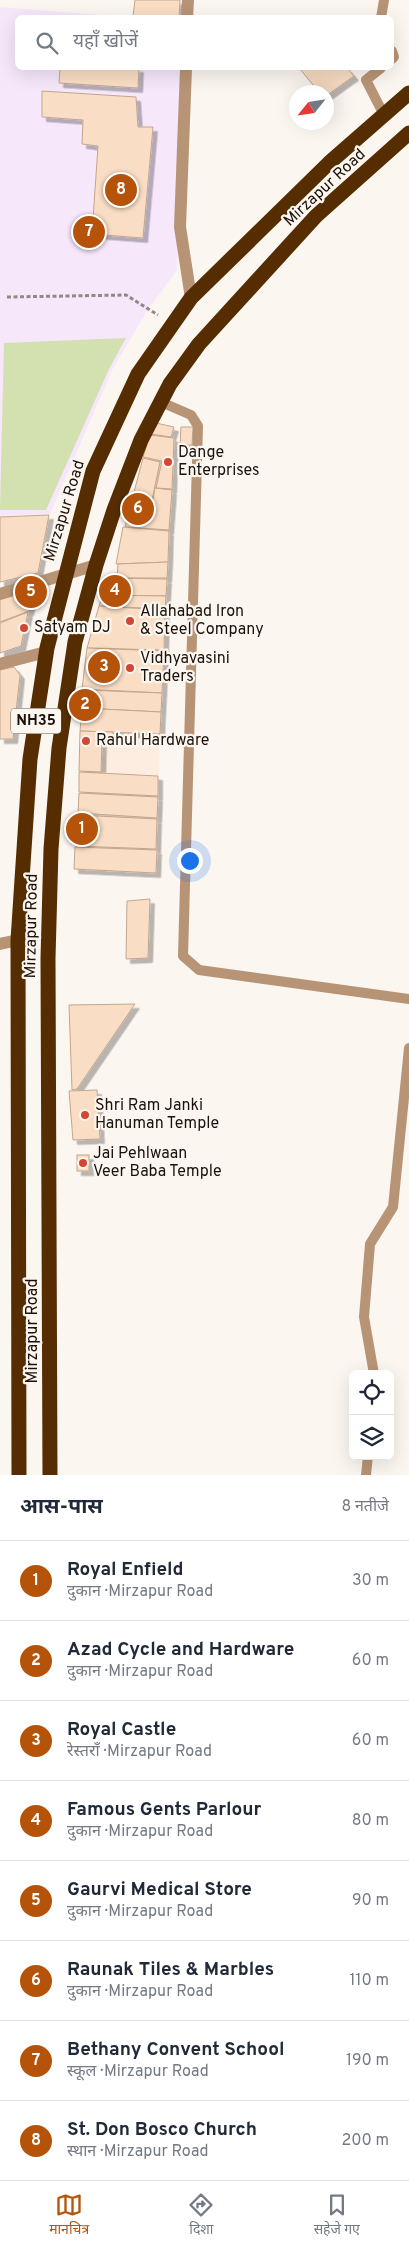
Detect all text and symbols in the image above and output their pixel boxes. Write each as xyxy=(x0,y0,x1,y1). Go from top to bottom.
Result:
search box xyxy=(15,15,394,70)
icon: search xyxy=(33,29,61,57)
text: यहाँ खोजें xyxy=(73,30,138,54)
north arrow xyxy=(289,85,334,130)
street label: Mirzapur Road xyxy=(280,145,370,231)
pin: 8 xyxy=(105,171,137,209)
pin: 7 xyxy=(73,213,105,251)
place label: Dange Enterprises xyxy=(178,443,260,481)
marker: Dange Enterprises xyxy=(162,456,174,468)
street label: Mirzapur Road xyxy=(40,458,90,564)
pin: 6 xyxy=(122,490,154,528)
pin: 4 xyxy=(99,572,131,610)
pin: 5 xyxy=(15,573,47,611)
place label: Allahabad Iron & Steel Company xyxy=(140,602,264,640)
marker: Allahabad Iron & Steel Company xyxy=(124,615,136,627)
place label: Satyam DJ xyxy=(34,618,111,638)
marker: Satyam DJ xyxy=(18,622,30,634)
pin: 3 xyxy=(88,648,120,686)
place label: Vidhyavasini Traders xyxy=(140,649,230,687)
marker: Vidhyavasini Traders xyxy=(124,662,136,674)
pin: 2 xyxy=(69,686,101,724)
road number: NH35 xyxy=(11,708,61,734)
place label: Rahul Hardware xyxy=(96,731,209,751)
marker: Rahul Hardware xyxy=(80,735,92,747)
pin: 1 xyxy=(66,810,98,848)
your location xyxy=(177,848,203,874)
street label: Mirzapur Road xyxy=(21,873,43,979)
place label: Shri Ram Janki Hanuman Temple xyxy=(95,1096,219,1134)
marker: Shri Ram Janki Hanuman Temple xyxy=(79,1109,91,1121)
place label: Jai Pehlwaan Veer Baba Temple xyxy=(93,1144,222,1182)
marker: Jai Pehlwaan Veer Baba Temple xyxy=(77,1157,89,1169)
street label: Mirzapur Road xyxy=(23,1279,43,1383)
map controls xyxy=(349,1370,394,1460)
button: locate xyxy=(349,1370,394,1415)
button: layers xyxy=(349,1415,394,1460)
text: आस-पास xyxy=(20,1494,103,1521)
text: 8 नतीजे xyxy=(341,1497,389,1517)
text: Royal Enfield xyxy=(67,1558,184,1582)
text: 1 xyxy=(33,1571,39,1591)
text: 30 m xyxy=(352,1571,389,1591)
text: दुकान · Mirzapur Road xyxy=(67,1582,213,1602)
text: Azad Cycle and Hardware xyxy=(67,1638,294,1662)
text: 2 xyxy=(31,1651,41,1671)
text: 60 m xyxy=(352,1651,389,1671)
text: दुकान · Mirzapur Road xyxy=(67,1662,213,1682)
text: Royal Castle xyxy=(67,1718,176,1742)
text: 3 xyxy=(31,1731,41,1751)
text: 60 m xyxy=(352,1731,389,1751)
text: रेस्तराँ · Mirzapur Road xyxy=(67,1742,212,1762)
text: Famous Gents Parlour xyxy=(67,1798,261,1822)
text: 4 xyxy=(31,1811,41,1831)
text: 80 m xyxy=(352,1811,389,1831)
text: दुकान · Mirzapur Road xyxy=(67,1822,213,1842)
text: Gaurvi Medical Store xyxy=(67,1878,252,1902)
text: 5 xyxy=(31,1891,41,1911)
text: 90 m xyxy=(352,1891,389,1911)
text: दुकान · Mirzapur Road xyxy=(67,1902,213,1922)
text: Raunak Tiles & Marbles xyxy=(67,1958,274,1982)
text: 6 xyxy=(31,1971,41,1991)
text: 110 m xyxy=(349,1971,389,1991)
text: दुकान · Mirzapur Road xyxy=(67,1982,213,2002)
text: Bethany Convent School xyxy=(67,2038,284,2062)
text: 7 xyxy=(32,2051,40,2071)
text: 190 m xyxy=(346,2051,389,2071)
text: स्कूल · Mirzapur Road xyxy=(67,2062,209,2082)
text: St. Don Bosco Church xyxy=(67,2118,257,2142)
text: 8 xyxy=(31,2131,41,2151)
text: 200 m xyxy=(341,2131,389,2151)
text: स्थान · Mirzapur Road xyxy=(67,2142,209,2162)
tab: मानचित्र xyxy=(49,2191,89,2240)
tab: दिशा xyxy=(187,2191,215,2240)
tab: सहेजे गए xyxy=(314,2191,360,2240)

